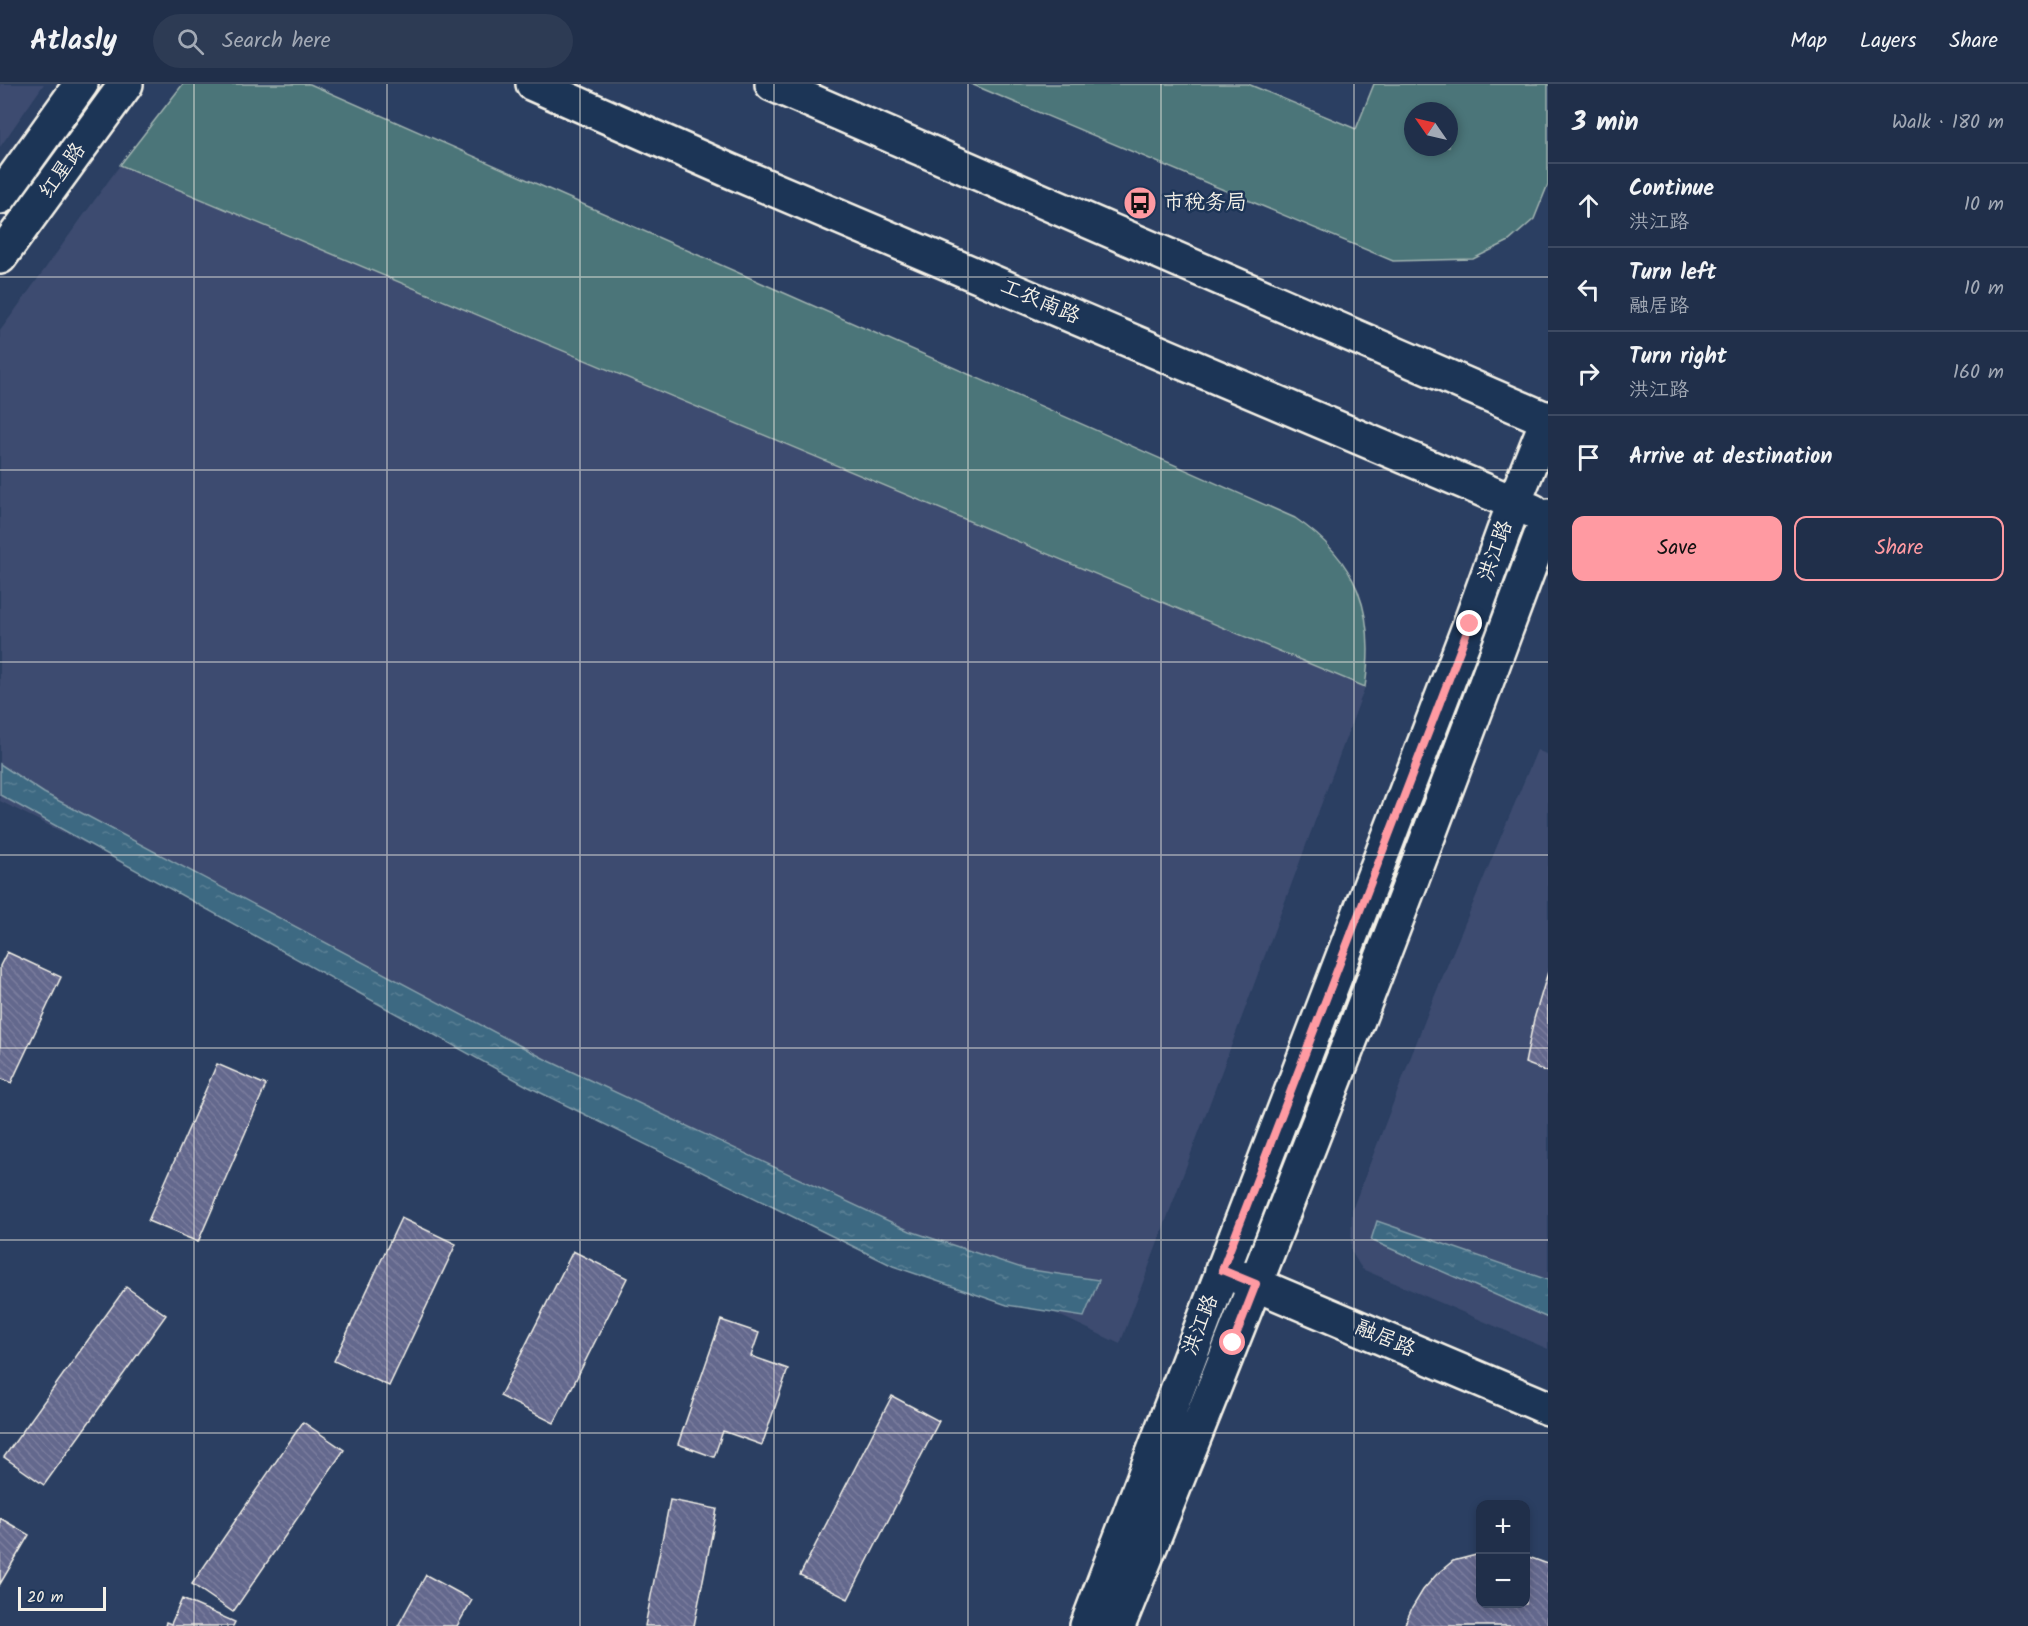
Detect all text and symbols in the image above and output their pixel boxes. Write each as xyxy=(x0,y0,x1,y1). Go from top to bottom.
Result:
search box xyxy=(153,14,573,68)
text: Atlasly xyxy=(30,19,117,64)
text: Search here xyxy=(222,24,331,59)
icon: search xyxy=(174,25,207,58)
text: Map xyxy=(1790,25,1827,58)
text: Layers xyxy=(1860,25,1916,58)
text: Share xyxy=(1949,25,1998,58)
north arrow xyxy=(1404,102,1458,156)
text: 3 min xyxy=(1572,102,1639,144)
text: Walk · 180 m xyxy=(1892,107,2004,139)
street label: 红星路 xyxy=(31,136,95,206)
text: Continue xyxy=(1629,172,1714,207)
bus stop icon: 市税务局 xyxy=(1122,185,1158,221)
place label: 市税务局 xyxy=(1163,187,1247,220)
icon: ahead xyxy=(1572,189,1605,222)
text: 10 m xyxy=(1964,189,2004,221)
text: 洪江路 xyxy=(1629,207,1689,239)
text: Turn left xyxy=(1629,256,1716,291)
street label: 工农南路 xyxy=(995,270,1085,334)
icon: left xyxy=(1572,273,1605,306)
text: 10 m xyxy=(1964,273,2004,305)
text: 融居路 xyxy=(1629,291,1689,323)
text: Turn right xyxy=(1629,340,1727,375)
icon: right xyxy=(1572,357,1605,390)
text: 160 m xyxy=(1953,357,2004,389)
text: 洪江路 xyxy=(1629,375,1689,407)
text: Arrive at destination xyxy=(1629,440,1832,475)
icon: arrive xyxy=(1572,441,1605,474)
street label: 洪江路 xyxy=(1470,516,1522,586)
button: Save xyxy=(1572,516,1782,581)
button: Share xyxy=(1794,516,2004,581)
route end xyxy=(1456,610,1482,636)
street label: 洪江路 xyxy=(1174,1290,1228,1360)
street label: 融居路 xyxy=(1350,1312,1420,1366)
route start xyxy=(1219,1329,1245,1355)
map controls xyxy=(1476,1500,1530,1608)
button: + xyxy=(1476,1500,1530,1554)
button: − xyxy=(1476,1554,1530,1608)
scale bar xyxy=(18,1584,106,1612)
text: 20 m xyxy=(27,1585,63,1610)

